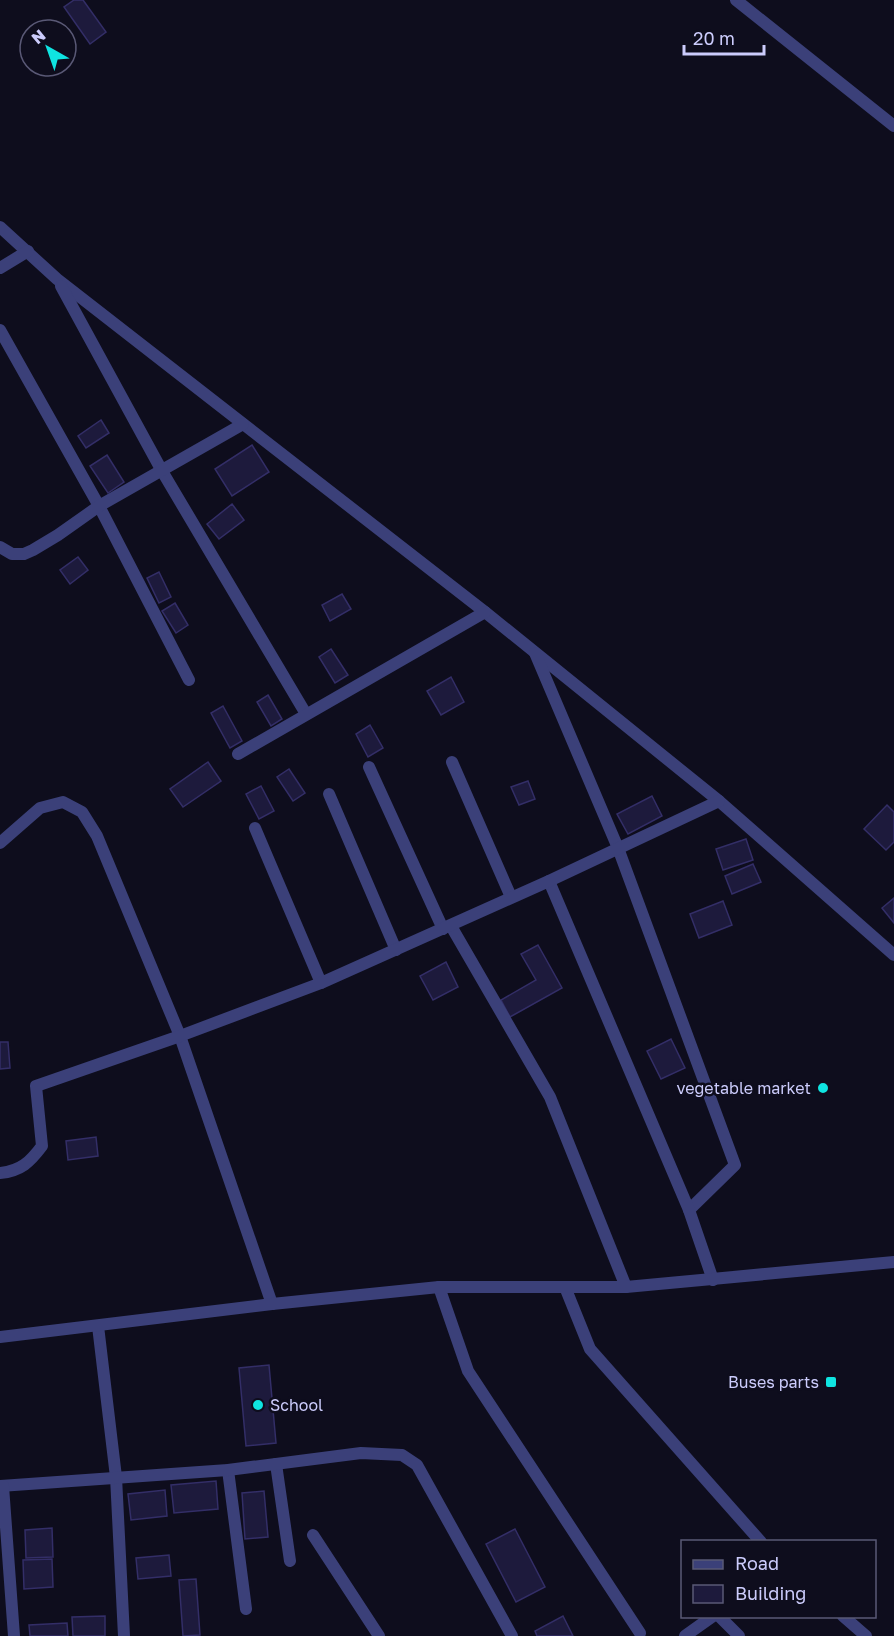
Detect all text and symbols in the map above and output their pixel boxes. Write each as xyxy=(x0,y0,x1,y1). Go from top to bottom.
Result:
north arrow xyxy=(18,18,78,78)
scale bar xyxy=(684,18,764,56)
text: N xyxy=(27,25,49,48)
text: 20 m xyxy=(693,27,735,49)
place label: vegetable market xyxy=(677,1078,811,1098)
marker: vegetable market xyxy=(816,1081,830,1095)
place label: Buses parts xyxy=(728,1372,819,1392)
marker: Buses parts xyxy=(824,1375,838,1389)
place label: School xyxy=(270,1395,323,1415)
marker: School xyxy=(251,1398,265,1412)
legend xyxy=(681,1540,876,1618)
text: Road xyxy=(735,1552,779,1574)
text: Building xyxy=(735,1582,806,1604)

